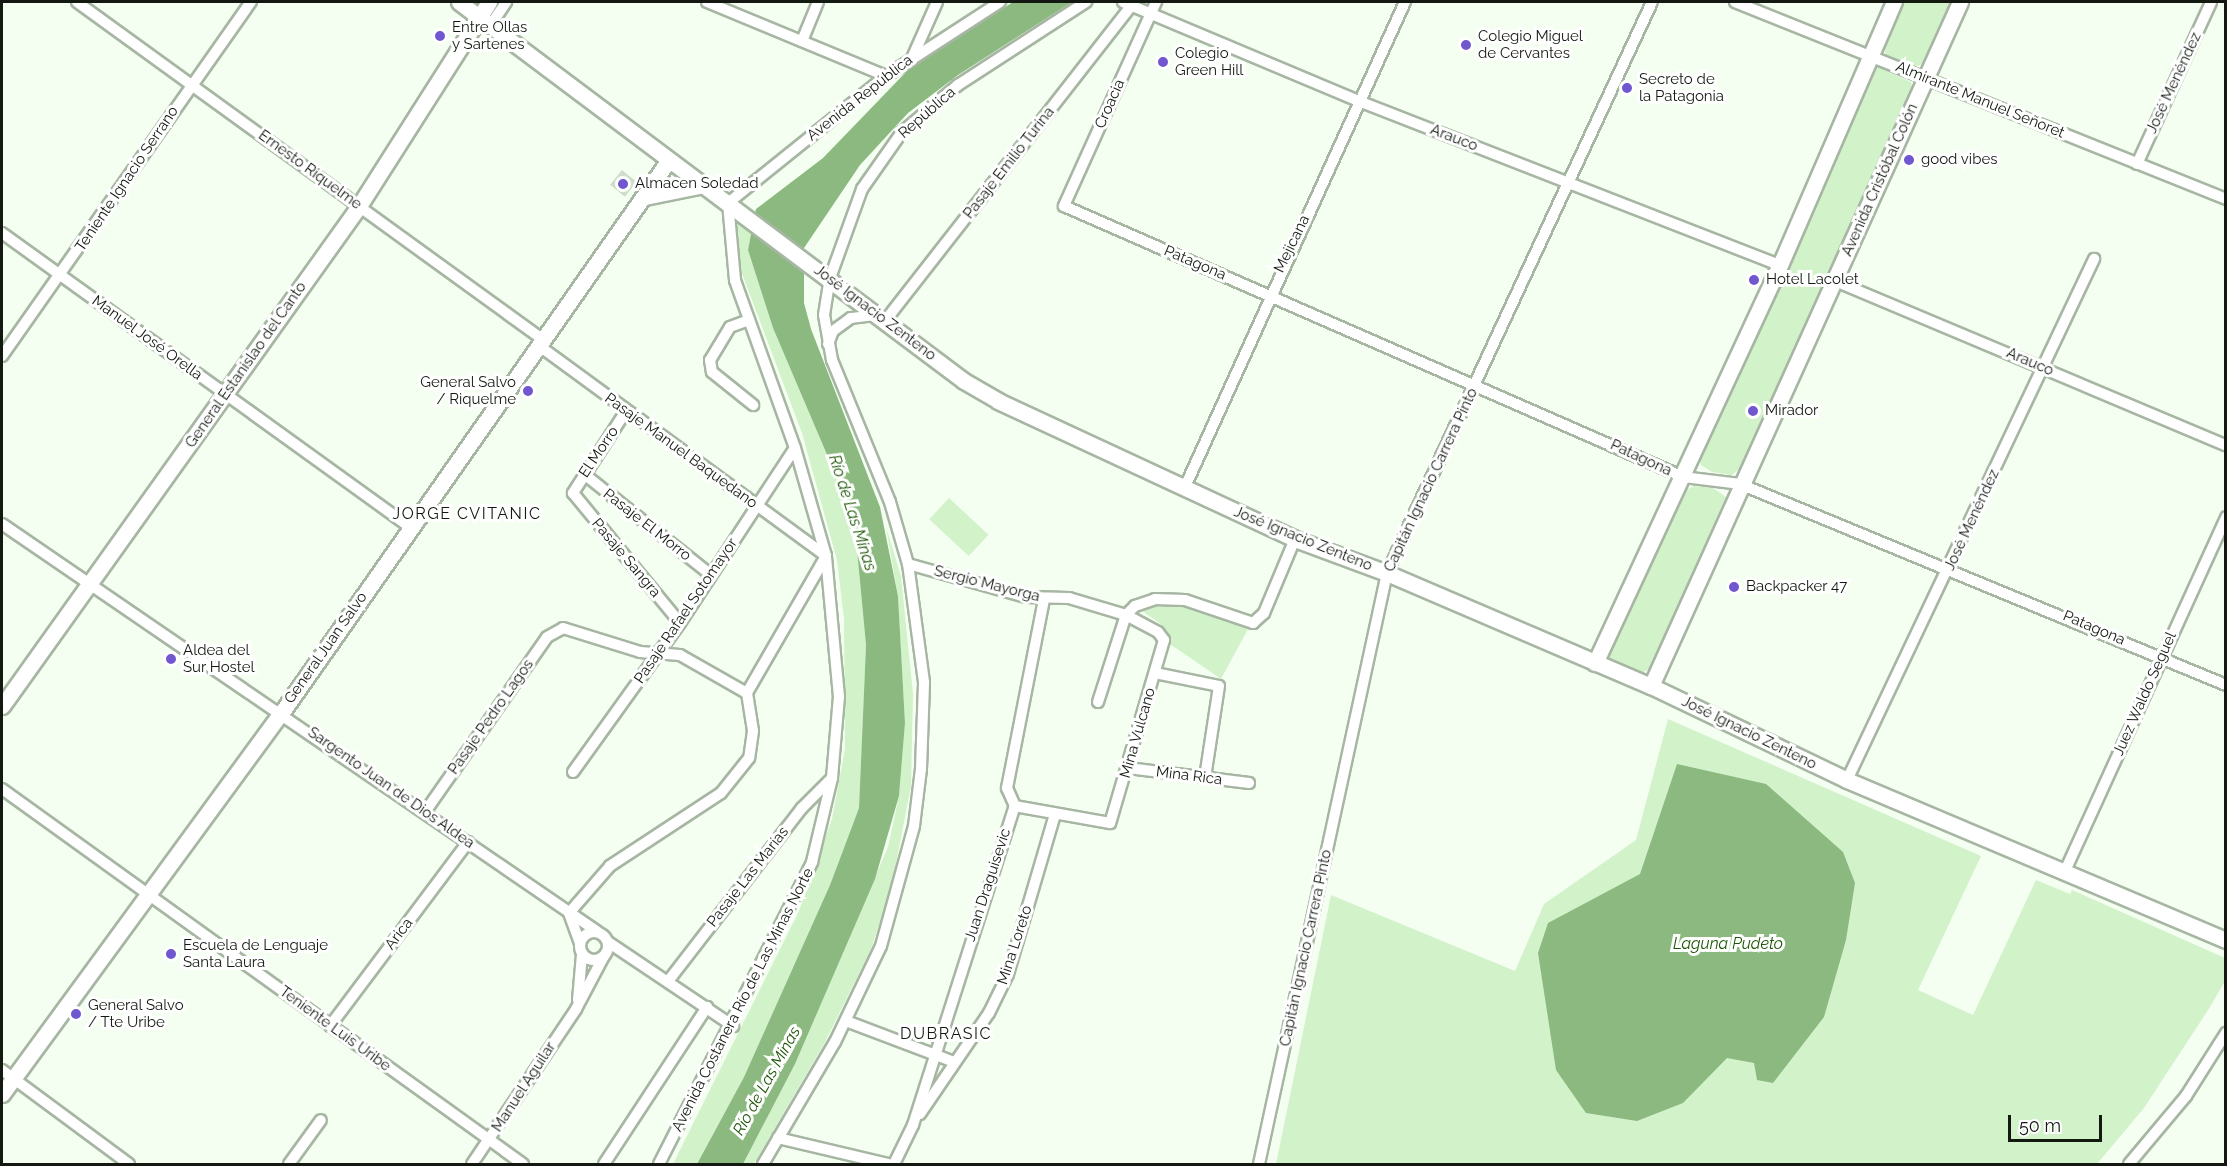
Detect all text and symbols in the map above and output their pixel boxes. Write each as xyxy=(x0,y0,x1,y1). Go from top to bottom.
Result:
place label: Entre Ollas y Sartenes xyxy=(452,18,527,53)
place label: Colegio Miguel de Cervantes xyxy=(1478,27,1583,62)
marker: Entre Ollas y Sartenes xyxy=(433,29,447,43)
street label: José Menéndez xyxy=(2143,30,2205,136)
marker: Colegio Miguel de Cervantes xyxy=(1459,38,1473,52)
place label: Colegio Green Hill xyxy=(1175,44,1243,79)
street label: Avenida República xyxy=(804,51,916,145)
marker: Colegio Green Hill xyxy=(1156,55,1170,69)
street label: Almirante Manuel Señoret xyxy=(1893,58,2067,142)
place label: Secreto de la Patagonia xyxy=(1639,70,1724,105)
street label: Croacia xyxy=(1091,77,1129,131)
marker: Secreto de la Patagonia xyxy=(1620,81,1634,95)
street label: República xyxy=(895,83,959,143)
street label: Avenida Cristóbal Colón xyxy=(1838,101,1922,259)
street label: Teniente Ignacio Serrano xyxy=(72,103,182,255)
street label: Pasaje Emilio Turina xyxy=(960,103,1058,223)
street label: Arauco xyxy=(1428,121,1480,155)
street label: Ernesto Riquelme xyxy=(255,126,365,214)
place label: good vibes xyxy=(1921,151,1998,169)
marker: good vibes xyxy=(1902,153,1916,167)
place label: Almacen Soledad xyxy=(635,175,758,193)
marker: Almacen Soledad xyxy=(616,177,630,191)
street label: Mejicana xyxy=(1270,212,1314,276)
street label: Patagona xyxy=(1161,242,1229,284)
street label: José Ignacio Zenteno xyxy=(810,261,940,365)
place label: Hotel Lacolet xyxy=(1766,271,1859,289)
marker: Hotel Lacolet xyxy=(1747,273,1761,287)
street label: General Estanislao del Canto xyxy=(181,278,311,452)
street label: Manuel José Orella xyxy=(88,292,206,384)
street label: Arauco xyxy=(2004,344,2056,380)
place label: General Salvo / Riquelme xyxy=(420,373,516,408)
marker: General Salvo / Riquelme xyxy=(521,384,535,398)
street label: Capitán Ignacio Carrera Pinto xyxy=(1380,385,1482,575)
street label: Pasaje Manuel Baquedano xyxy=(601,389,761,513)
place label: Mirador xyxy=(1765,402,1818,420)
marker: Mirador xyxy=(1746,404,1760,418)
street label: El Morro xyxy=(575,423,623,481)
street label: Patagona xyxy=(1607,436,1675,480)
water label: Río de Las Minas xyxy=(824,452,880,574)
street label: José Menéndez xyxy=(1941,467,2003,573)
street label: Pasaje El Morro xyxy=(599,485,695,565)
street label: José Ignacio Zenteno xyxy=(1231,503,1375,575)
district label: JORGE CVITANIC xyxy=(393,504,541,524)
street label: Pasaje Sangra xyxy=(588,515,664,601)
street label: Pasaje Rafael Sotomayor xyxy=(630,535,742,687)
street label: Sergio Mayorga xyxy=(932,562,1042,606)
place label: Backpacker 47 xyxy=(1746,578,1848,596)
marker: Backpacker 47 xyxy=(1727,580,1741,594)
street label: General Juan Salvo xyxy=(280,588,372,708)
street label: Patagona xyxy=(2060,607,2128,649)
street label: Juez Waldo Seguel xyxy=(2109,629,2181,759)
place label: Aldea del Sur Hostel xyxy=(183,641,255,676)
marker: Aldea del Sur Hostel xyxy=(164,652,178,666)
street label: Pasaje Pedro Lagos xyxy=(445,656,537,778)
street label: Mina Vulcano xyxy=(1116,685,1160,781)
street label: José Ignacio Zenteno xyxy=(1679,692,1819,774)
street label: Sargento Juan de Dios Aldea xyxy=(304,723,478,853)
street label: Mina Rica xyxy=(1155,763,1223,789)
street label: Pasaje Las Marías xyxy=(703,823,793,931)
street label: Juan Draguisevic xyxy=(961,826,1015,944)
street label: Capitán Ignacio Carrera Pinto xyxy=(1276,848,1336,1048)
street label: Avenida Costanera Río de Las Minas Norte xyxy=(668,865,818,1135)
street label: Mina Loreto xyxy=(994,903,1036,987)
street label: Arica xyxy=(381,915,417,953)
water label: Laguna Pudeto xyxy=(1673,934,1783,954)
place label: Escuela de Lenguaje Santa Laura xyxy=(183,936,328,971)
marker: Escuela de Lenguaje Santa Laura xyxy=(164,947,178,961)
street label: Teniente Luis Uribe xyxy=(276,983,394,1075)
place label: General Salvo / Tte Uribe xyxy=(88,996,184,1031)
marker: General Salvo / Tte Uribe xyxy=(69,1007,83,1021)
water label: Río de Las Minas xyxy=(729,1023,805,1139)
district label: DUBRASIC xyxy=(900,1024,992,1044)
street label: Manuel Aguilar xyxy=(488,1038,560,1136)
scale bar xyxy=(2011,1103,2106,1141)
text: 50 m xyxy=(2019,1115,2061,1136)

